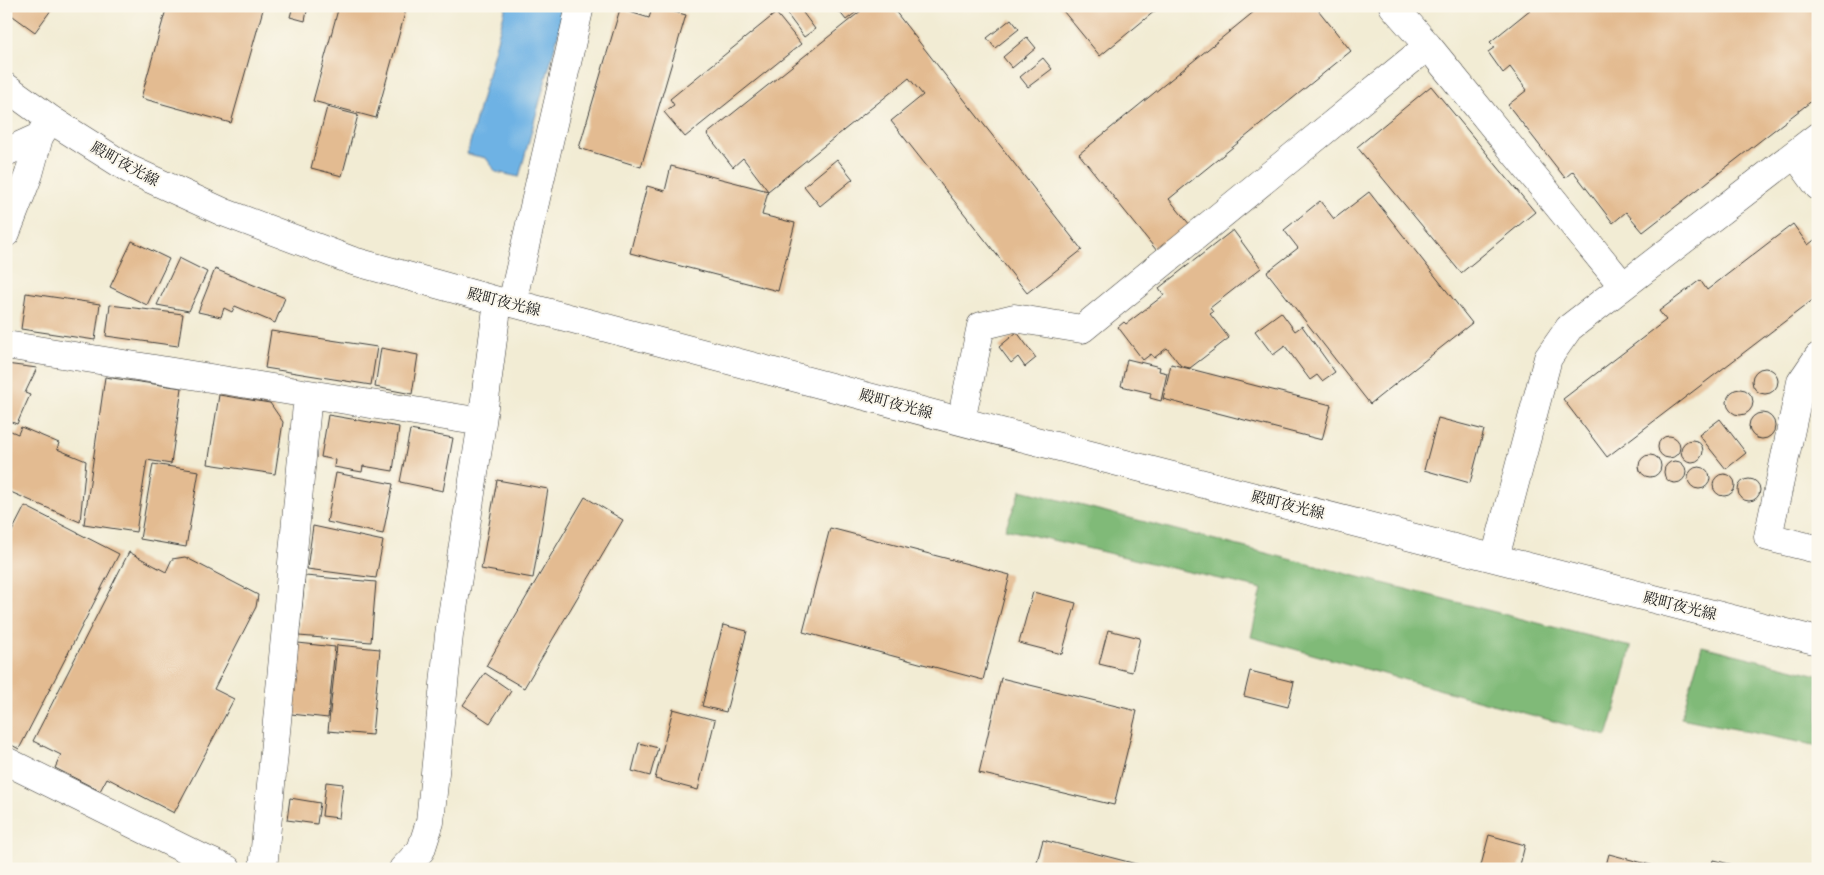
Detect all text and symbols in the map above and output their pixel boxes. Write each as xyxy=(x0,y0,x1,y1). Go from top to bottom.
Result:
street label: 殿町夜光線 xyxy=(88,138,162,190)
street label: 殿町夜光線 xyxy=(465,284,543,320)
street label: 殿町夜光線 xyxy=(857,386,935,422)
street label: 殿町夜光線 xyxy=(1249,487,1327,523)
street label: 殿町夜光線 xyxy=(1641,588,1719,624)

